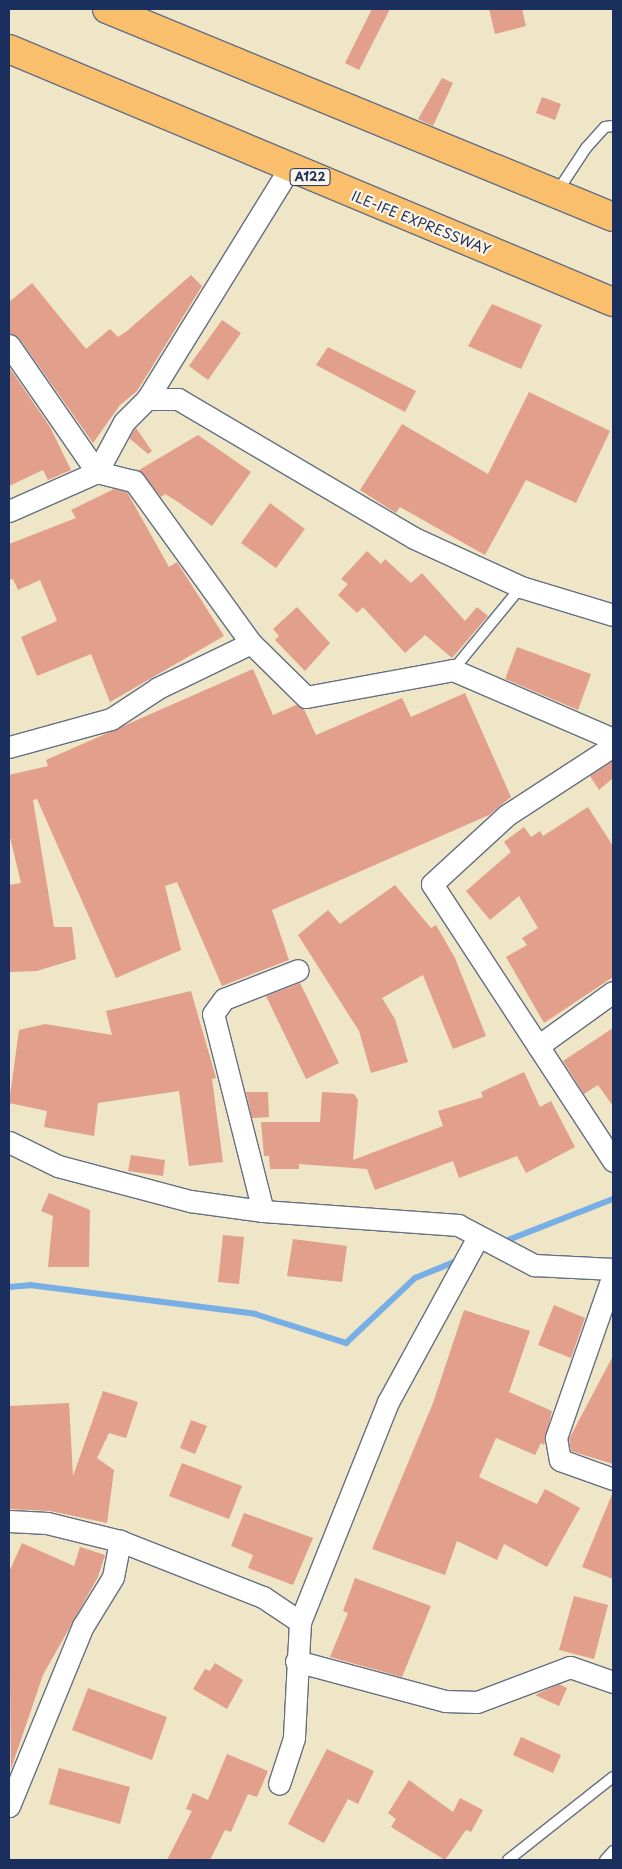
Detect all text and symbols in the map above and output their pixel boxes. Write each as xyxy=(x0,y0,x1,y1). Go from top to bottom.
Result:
road number: A122 xyxy=(289,168,331,186)
street label: ILE-IFE EXPRESSWAY xyxy=(349,187,493,259)

